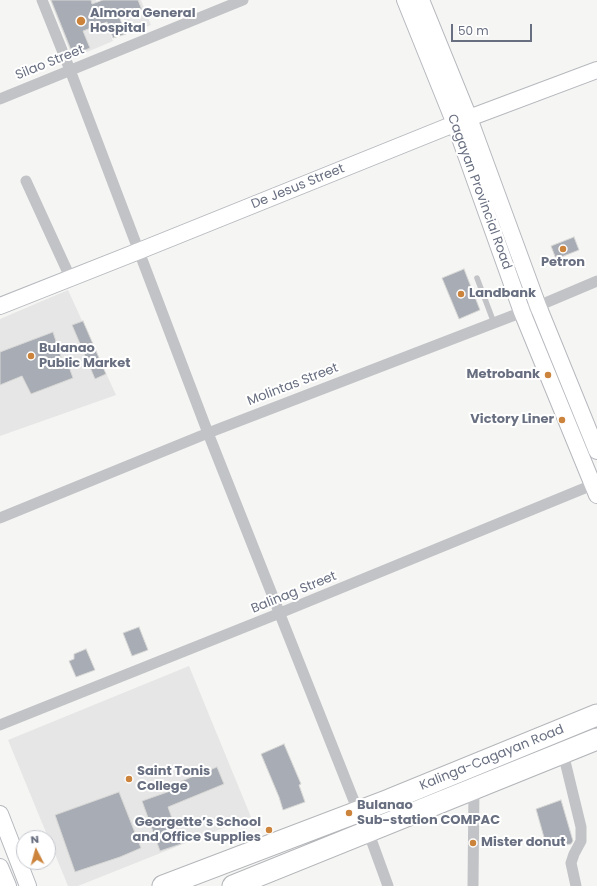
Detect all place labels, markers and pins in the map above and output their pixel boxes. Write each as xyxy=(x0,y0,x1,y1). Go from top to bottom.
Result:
place label: Almora General Hospital xyxy=(90,6,196,37)
marker: Almora General Hospital xyxy=(75,15,87,27)
marker: Petron xyxy=(558,244,568,254)
place label: Petron xyxy=(541,255,585,271)
place label: Landbank xyxy=(469,286,536,302)
marker: Landbank xyxy=(456,289,466,299)
place label: Bulanao Public Market xyxy=(39,341,131,372)
marker: Bulanao Public Market xyxy=(26,351,36,361)
place label: Metrobank xyxy=(466,367,540,383)
marker: Metrobank xyxy=(543,370,553,380)
place label: Victory Liner xyxy=(470,412,554,428)
marker: Victory Liner xyxy=(557,415,567,425)
place label: Saint Tonis College xyxy=(137,764,210,795)
marker: Saint Tonis College xyxy=(124,774,134,784)
place label: Bulanao Sub-station COMPAC xyxy=(357,798,500,829)
marker: Bulanao Sub-station COMPAC xyxy=(344,808,354,818)
place label: Georgette’s School and Office Supplies xyxy=(132,815,261,846)
marker: Georgette’s School and Office Supplies xyxy=(264,825,274,835)
place label: Mister donut xyxy=(481,835,566,851)
marker: Mister donut xyxy=(468,838,478,848)

